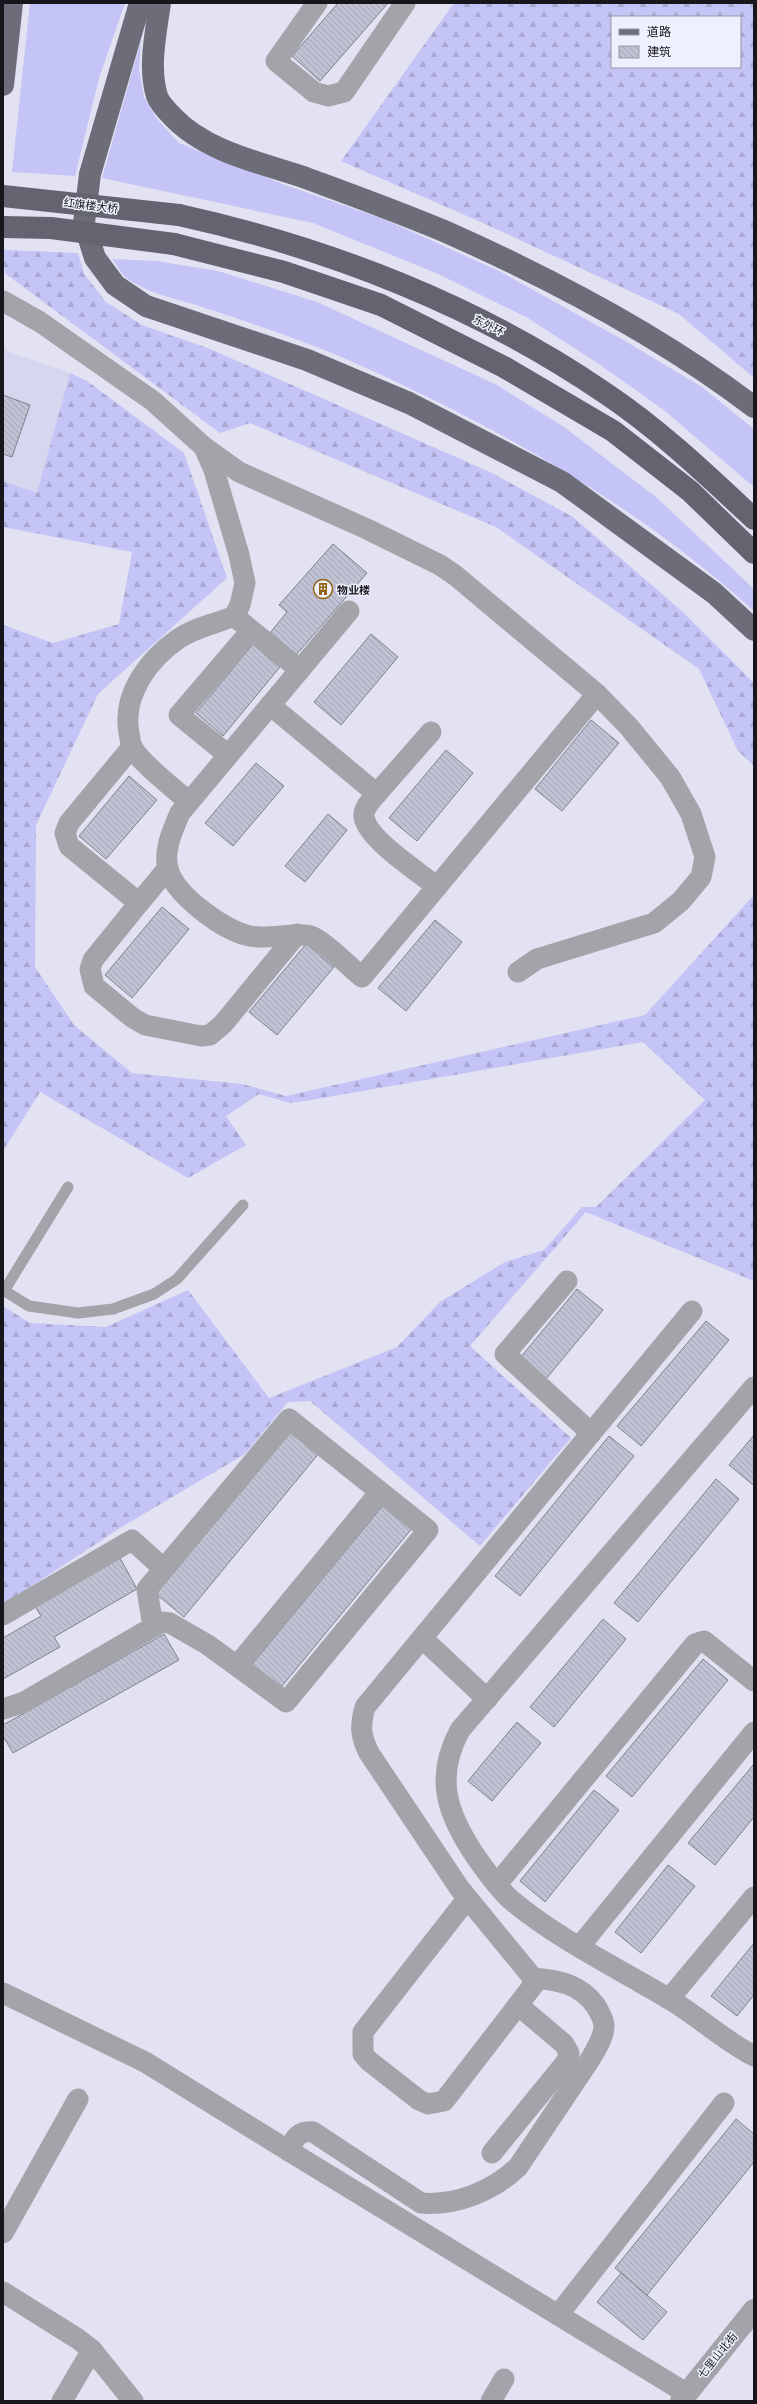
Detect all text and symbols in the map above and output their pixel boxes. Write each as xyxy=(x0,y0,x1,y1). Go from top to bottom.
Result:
legend xyxy=(611,16,741,68)
text: 道路 xyxy=(647,24,671,38)
text: 建筑 xyxy=(647,44,671,58)
street label: 红旗楼大桥 xyxy=(63,195,119,215)
street label: 东外环 xyxy=(471,312,507,338)
building icon: 物业楼 xyxy=(312,578,334,600)
place label: 物业楼 xyxy=(337,583,370,596)
street label: 七里山北街 xyxy=(695,2330,739,2380)

